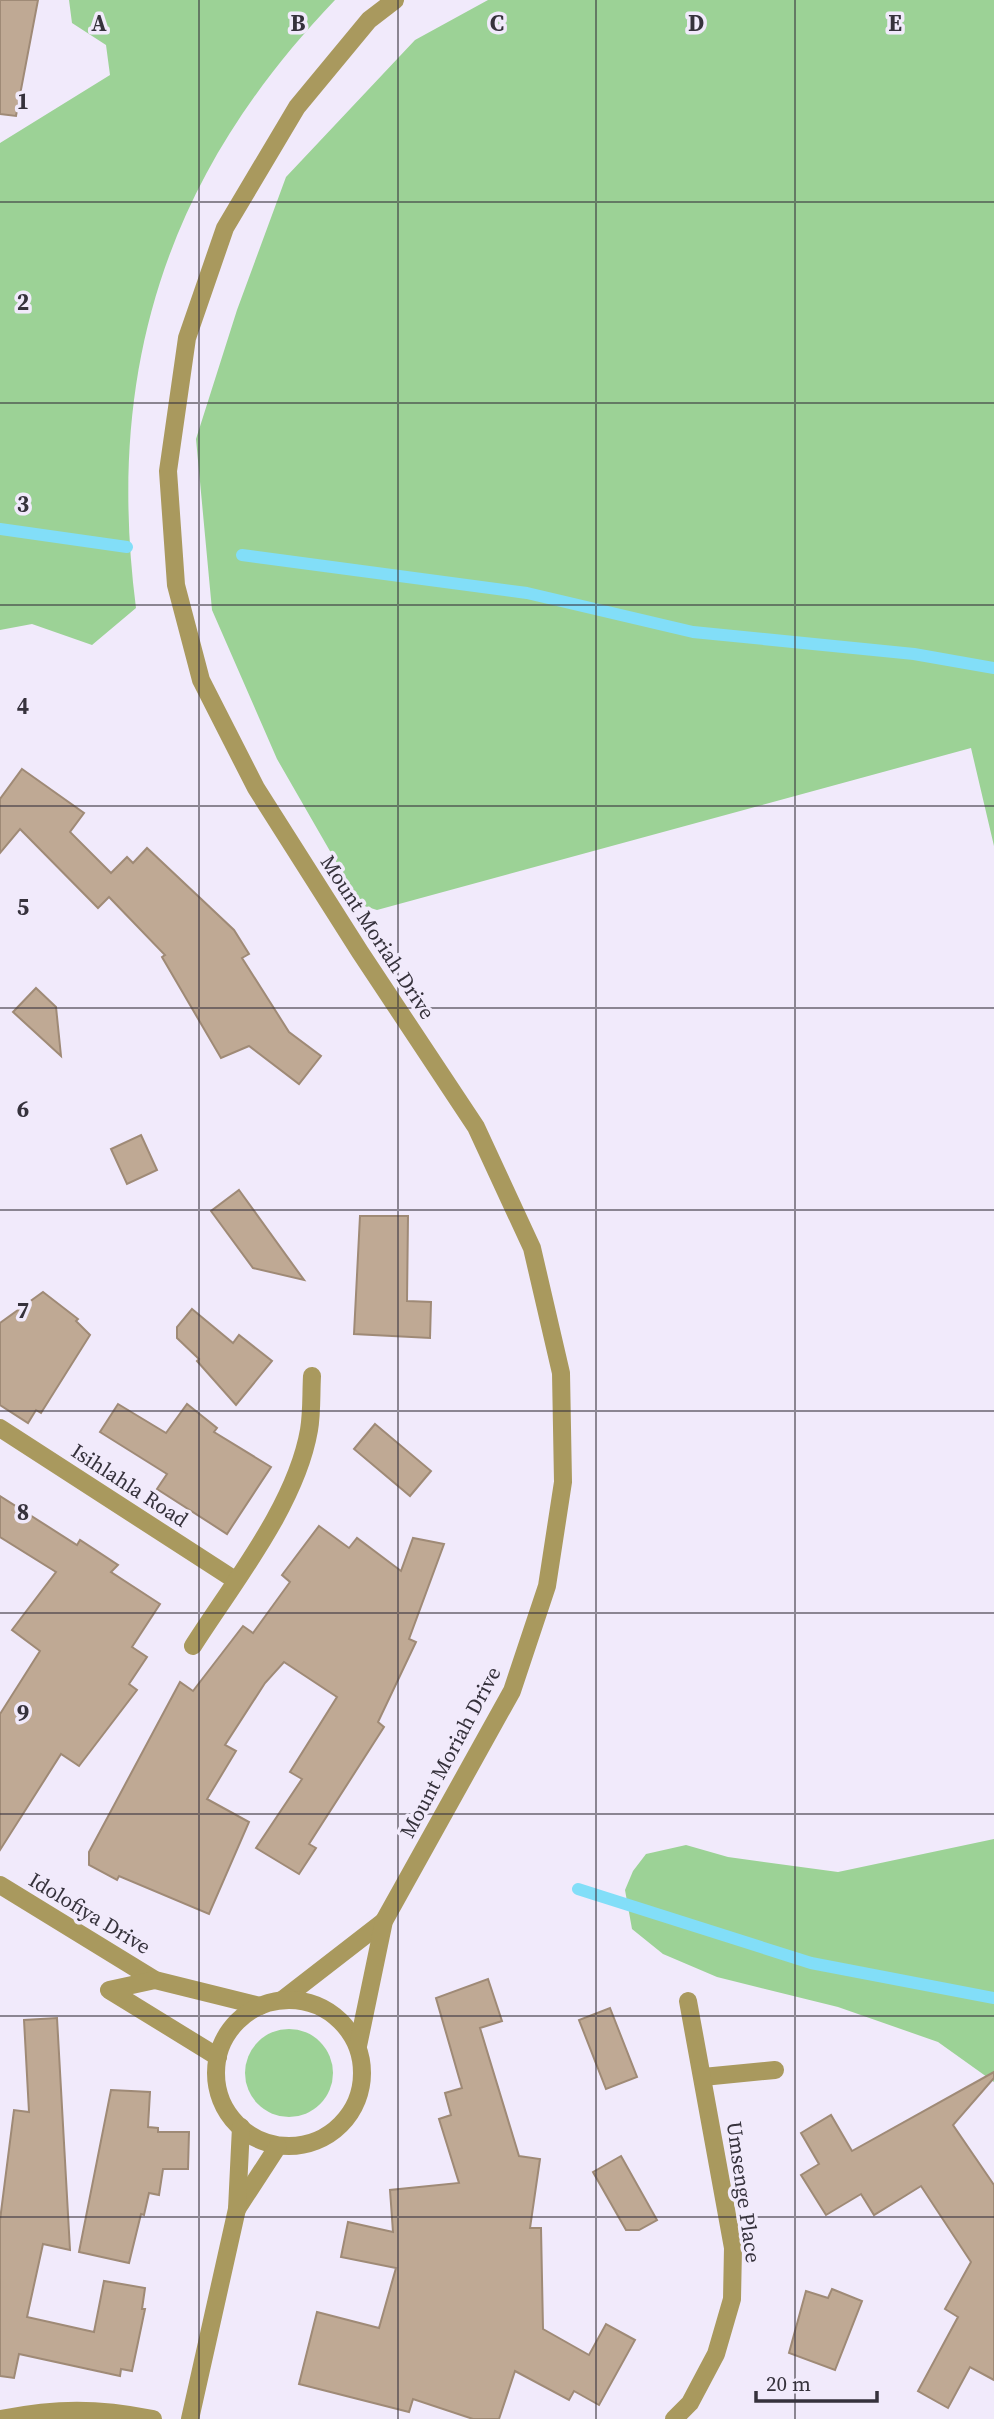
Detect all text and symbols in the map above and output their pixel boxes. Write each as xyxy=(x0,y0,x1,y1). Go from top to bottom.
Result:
text: A xyxy=(91,7,107,39)
text: B xyxy=(291,7,306,39)
text: C xyxy=(490,7,504,39)
text: D xyxy=(688,7,704,39)
text: E xyxy=(888,7,902,39)
text: 1 xyxy=(17,85,29,117)
text: 2 xyxy=(17,286,29,318)
text: 3 xyxy=(17,488,29,520)
text: 4 xyxy=(17,690,29,722)
street label: Mount Moriah Drive xyxy=(314,849,442,1025)
text: 5 xyxy=(17,891,29,923)
text: 6 xyxy=(17,1093,29,1125)
text: 7 xyxy=(17,1294,29,1326)
street label: Isihlahla Road xyxy=(66,1436,194,1534)
text: 8 xyxy=(17,1496,29,1528)
street label: Mount Moriah Drive xyxy=(392,1661,508,1843)
text: 9 xyxy=(17,1697,29,1729)
street label: Idolofiya Drive xyxy=(24,1865,156,1961)
street label: Umsenge Place xyxy=(720,2119,768,2265)
scale bar xyxy=(756,2360,877,2404)
text: 20 m xyxy=(766,2369,811,2398)

